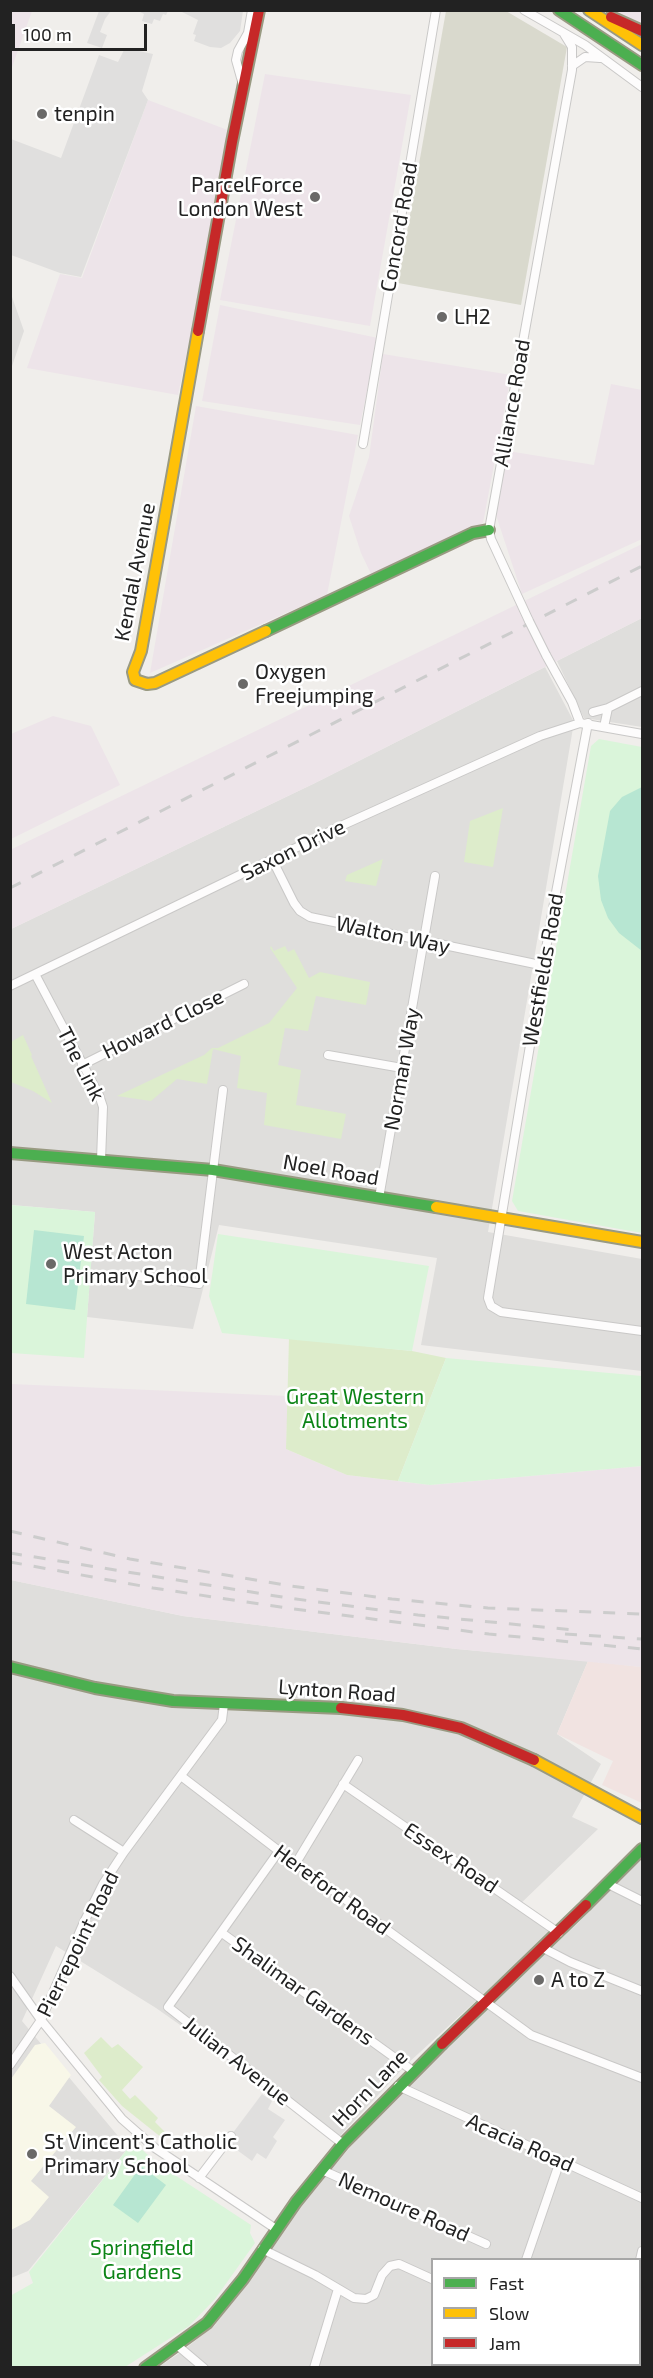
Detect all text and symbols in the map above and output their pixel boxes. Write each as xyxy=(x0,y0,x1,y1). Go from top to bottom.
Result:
scale bar xyxy=(15,12,150,50)
text: 100 m xyxy=(23,23,72,45)
place label: tenpin xyxy=(54,101,115,127)
marker: tenpin xyxy=(35,107,49,121)
street label: Concord Road xyxy=(375,160,423,294)
place label: ParcelForce London West xyxy=(178,172,303,222)
marker: ParcelForce London West xyxy=(308,190,322,204)
place label: LH2 xyxy=(454,304,491,330)
marker: LH2 xyxy=(435,310,449,324)
street label: Alliance Road xyxy=(488,337,536,469)
street label: Kendal Avenue xyxy=(109,501,161,643)
place label: Oxygen Freejumping xyxy=(255,659,374,709)
marker: Oxygen Freejumping xyxy=(236,677,250,691)
street label: Saxon Drive xyxy=(237,814,349,886)
street label: Westfields Road xyxy=(517,891,569,1049)
street label: Walton Way xyxy=(333,911,453,959)
street label: Howard Close xyxy=(98,984,228,1064)
street label: Norman Way xyxy=(379,1006,425,1132)
street label: The Link xyxy=(52,1023,110,1105)
street label: Noel Road xyxy=(281,1149,381,1191)
place label: West Acton Primary School xyxy=(63,1239,208,1289)
marker: West Acton Primary School xyxy=(44,1257,58,1271)
park label: Great Western Allotments xyxy=(286,1384,424,1434)
street label: Lynton Road xyxy=(277,1674,397,1708)
street label: Essex Road xyxy=(399,1817,503,1899)
street label: Hereford Road xyxy=(269,1839,395,1941)
street label: Pierrepoint Road xyxy=(32,1867,124,2021)
street label: Shalimar Gardens xyxy=(227,1931,379,2051)
place label: A to Z xyxy=(551,1967,605,1993)
marker: A to Z xyxy=(532,1973,546,1987)
street label: Julian Avenue xyxy=(178,2011,296,2111)
street label: Horn Lane xyxy=(327,2044,413,2132)
street label: Acacia Road xyxy=(462,2108,578,2178)
place label: St Vincent's Catholic Primary School xyxy=(44,2129,237,2179)
marker: St Vincent's Catholic Primary School xyxy=(25,2147,39,2161)
street label: Nemoure Road xyxy=(335,2167,473,2247)
park label: Springfield Gardens xyxy=(90,2235,194,2285)
legend xyxy=(431,2258,641,2366)
text: Fast xyxy=(489,2272,524,2294)
text: Slow xyxy=(489,2302,529,2324)
text: Jam xyxy=(489,2332,521,2354)

